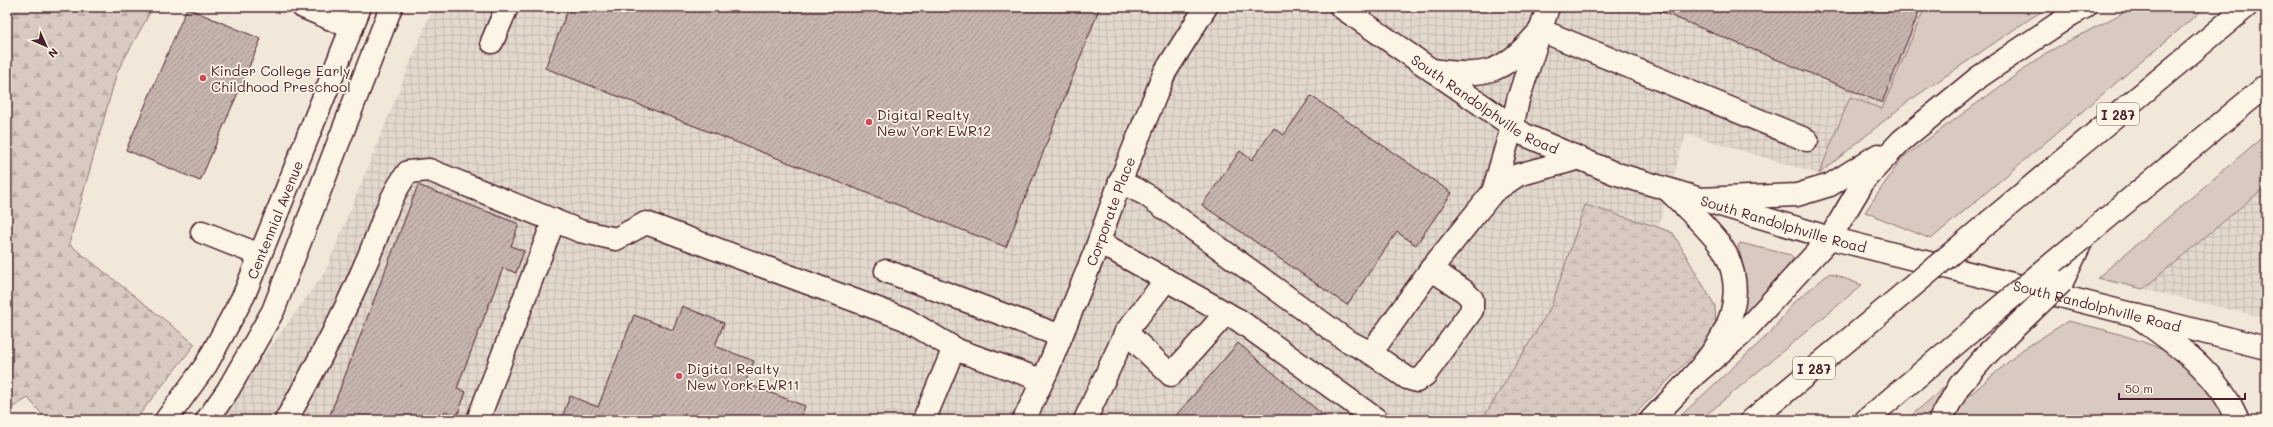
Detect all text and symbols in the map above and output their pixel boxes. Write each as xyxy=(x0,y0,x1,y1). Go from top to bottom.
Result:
north arrow xyxy=(26,26,66,66)
text: N xyxy=(45,45,62,62)
street label: South Randolphville Road xyxy=(1408,49,1562,158)
place label: Kinder College Early Childhood Preschool xyxy=(211,61,351,96)
marker: Kinder College Early Childhood Preschool xyxy=(198,73,208,83)
road number: I 287 xyxy=(2097,103,2139,125)
place label: Digital Realty New York EWR12 xyxy=(877,105,991,140)
marker: Digital Realty New York EWR12 xyxy=(864,117,874,127)
street label: Corporate Place xyxy=(1081,154,1139,269)
street label: Centennial Avenue xyxy=(242,157,307,282)
street label: South Randolphville Road xyxy=(1698,190,1869,256)
street label: South Randolphville Road xyxy=(2011,275,2183,336)
road number: I 287 xyxy=(1793,357,1835,379)
place label: Digital Realty New York EWR11 xyxy=(687,359,800,394)
marker: Digital Realty New York EWR11 xyxy=(674,371,684,381)
scale bar xyxy=(2119,375,2245,401)
text: 50 m xyxy=(2125,380,2153,396)

